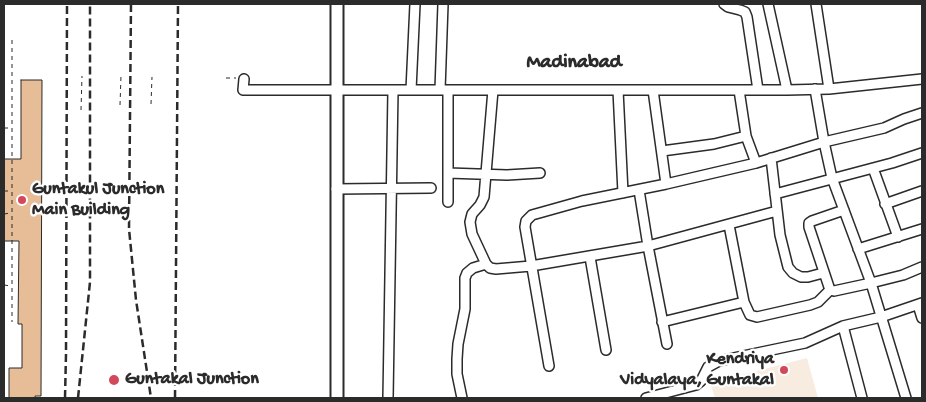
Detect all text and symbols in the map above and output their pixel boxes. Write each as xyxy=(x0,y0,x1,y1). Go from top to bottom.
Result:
district label: Madinabad xyxy=(526,52,622,76)
place label: Guntakul Junction Main Building xyxy=(32,179,164,222)
marker: Guntakul Junction Main Building xyxy=(16,194,28,206)
place label: Kendriya Vidyalaya, Guntakal xyxy=(620,349,774,392)
marker: Kendriya Vidyalaya, Guntakal xyxy=(778,364,790,376)
place label: Guntakal Junction xyxy=(125,369,259,391)
marker: Guntakal Junction xyxy=(107,373,121,387)

